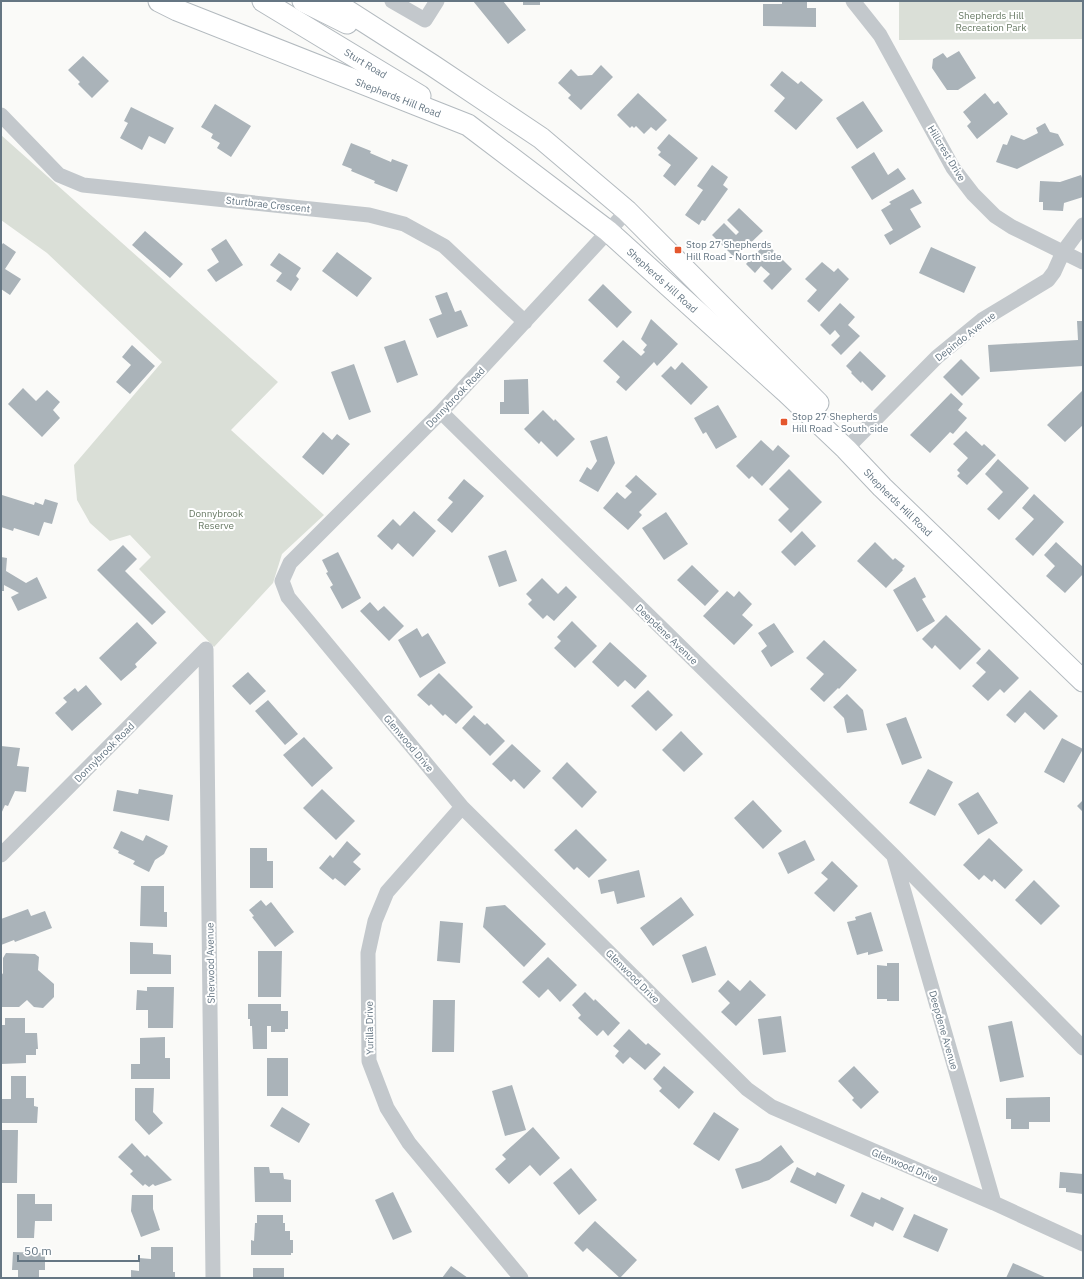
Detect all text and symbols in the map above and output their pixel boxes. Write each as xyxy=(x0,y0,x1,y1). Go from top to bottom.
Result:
park label: Shepherds Hill Recreation Park xyxy=(955,9,1027,34)
street label: Sturt Road xyxy=(342,46,389,81)
street label: Shepherds Hill Road xyxy=(353,75,443,121)
street label: Hillcrest Drive xyxy=(925,123,969,184)
street label: Sturtbrae Crescent xyxy=(225,194,311,215)
place label: Stop 27 Shepherds Hill Road - North side xyxy=(686,238,782,263)
street label: Shepherds Hill Road xyxy=(624,245,700,316)
marker: Stop 27 Shepherds Hill Road - North side xyxy=(673,245,683,255)
street label: Depindo Avenue xyxy=(932,308,999,364)
street label: Donnybrook Road xyxy=(423,364,488,431)
place label: Stop 27 Shepherds Hill Road - South side xyxy=(792,410,889,435)
marker: Stop 27 Shepherds Hill Road - South side xyxy=(779,417,789,427)
street label: Shepherds Hill Road xyxy=(861,466,935,539)
park label: Donnybrook Reserve xyxy=(189,507,244,532)
street label: Deepdene Avenue xyxy=(633,601,701,668)
street label: Glenwood Drive xyxy=(381,712,437,775)
street label: Donnybrook Road xyxy=(72,720,137,785)
street label: Sherwood Avenue xyxy=(203,922,218,1004)
street label: Glenwood Drive xyxy=(603,947,663,1006)
street label: Deepdene Avenue xyxy=(926,989,961,1072)
street label: Yurilla Drive xyxy=(363,1000,376,1055)
street label: Glenwood Drive xyxy=(870,1146,940,1186)
scale bar xyxy=(18,1237,139,1263)
text: 50 m xyxy=(24,1243,52,1258)

